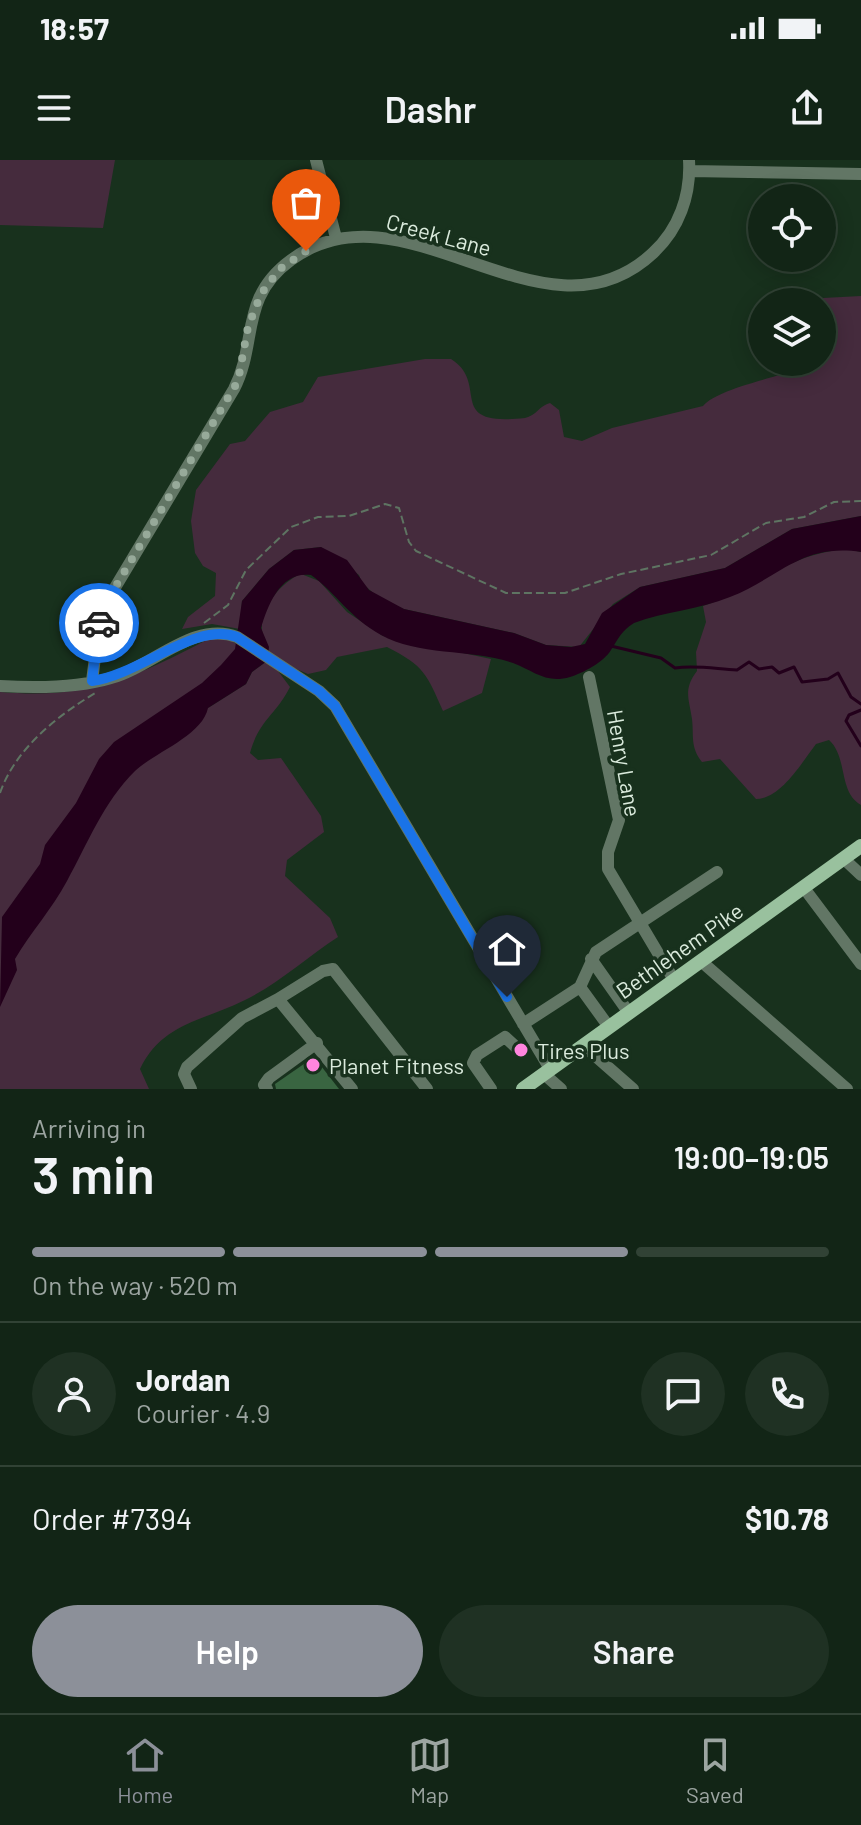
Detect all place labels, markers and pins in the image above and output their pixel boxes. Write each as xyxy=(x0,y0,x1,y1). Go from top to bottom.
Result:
pin xyxy=(272,169,340,251)
pin xyxy=(473,915,541,997)
place label: Tires Plus xyxy=(537,1037,630,1063)
marker: Tires Plus xyxy=(512,1041,530,1059)
place label: Planet Fitness xyxy=(329,1052,464,1078)
marker: Planet Fitness xyxy=(304,1056,322,1074)

